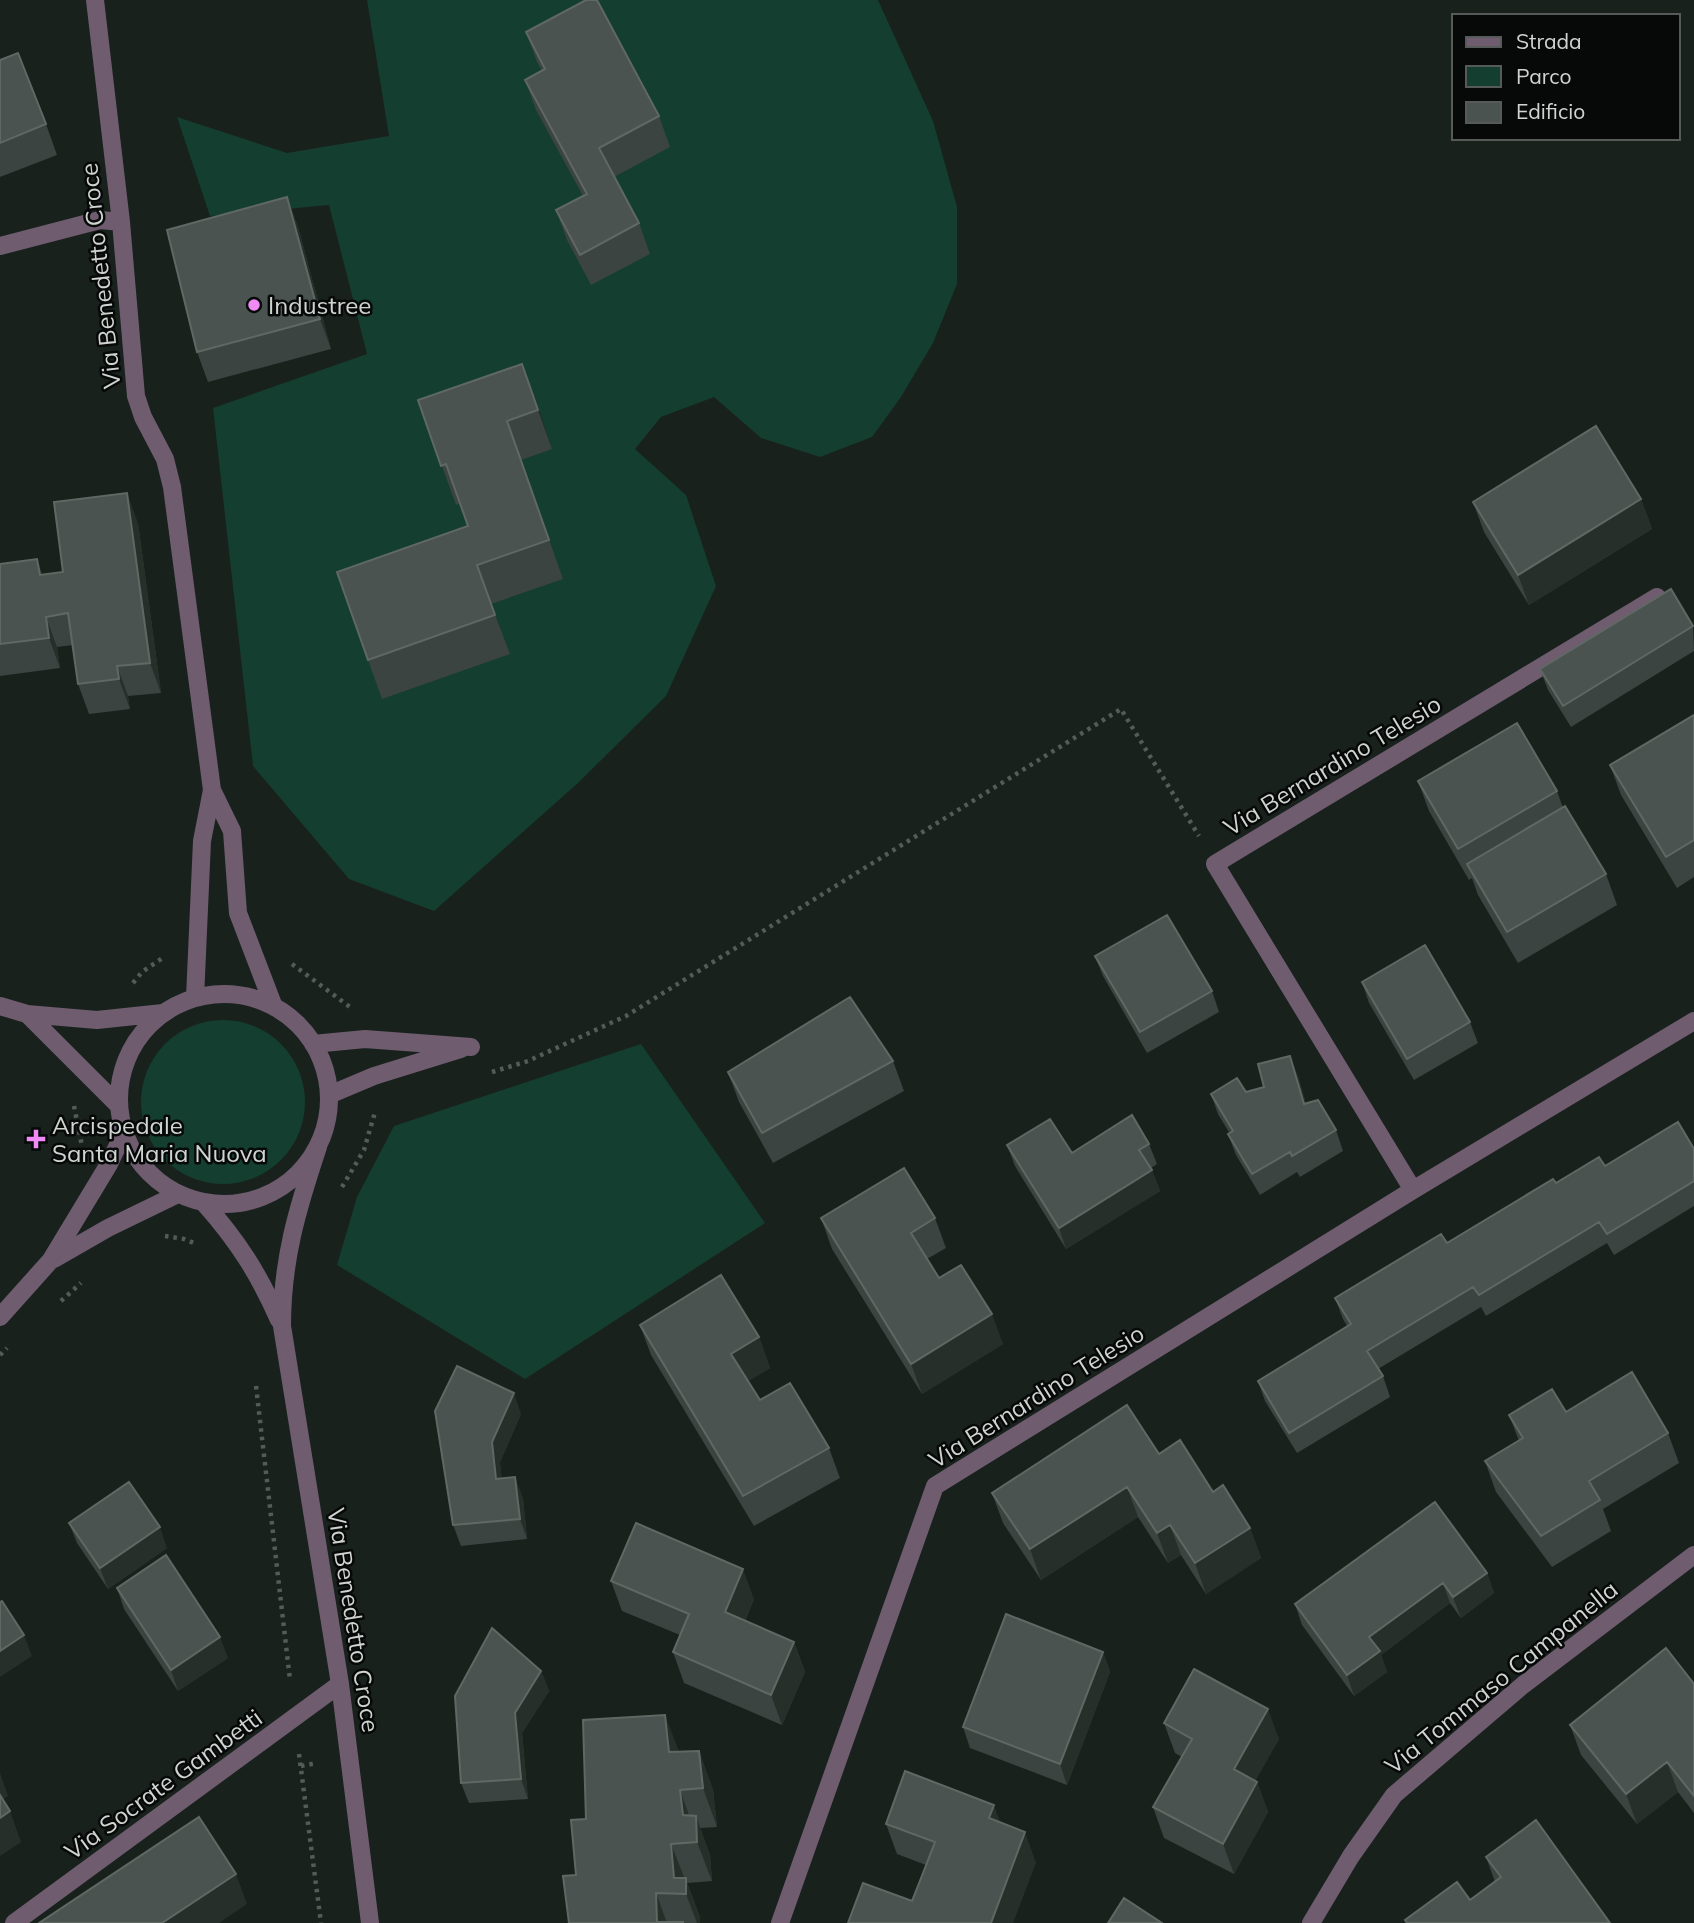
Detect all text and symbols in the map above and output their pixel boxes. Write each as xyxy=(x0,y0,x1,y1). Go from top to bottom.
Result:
legend xyxy=(1452,14,1680,140)
text: Strada xyxy=(1516,28,1582,54)
text: Parco xyxy=(1516,63,1571,89)
text: Edificio xyxy=(1516,98,1585,124)
street label: Via Benedetto Croce xyxy=(73,162,127,390)
place label: Industree xyxy=(268,290,371,320)
marker: Industree xyxy=(246,297,262,313)
street label: Via Bernardino Telesio xyxy=(1218,688,1446,842)
place label: Arcispedale Santa Maria Nuova xyxy=(52,1110,267,1168)
marker: Arcispedale Santa Maria Nuova xyxy=(26,1129,46,1149)
street label: Via Bernardino Telesio xyxy=(923,1318,1149,1474)
street label: Via Benedetto Croce xyxy=(321,1506,387,1734)
street label: Via Tommaso Campanella xyxy=(1378,1574,1624,1780)
street label: Via Socrate Gambetti xyxy=(58,1702,268,1866)

